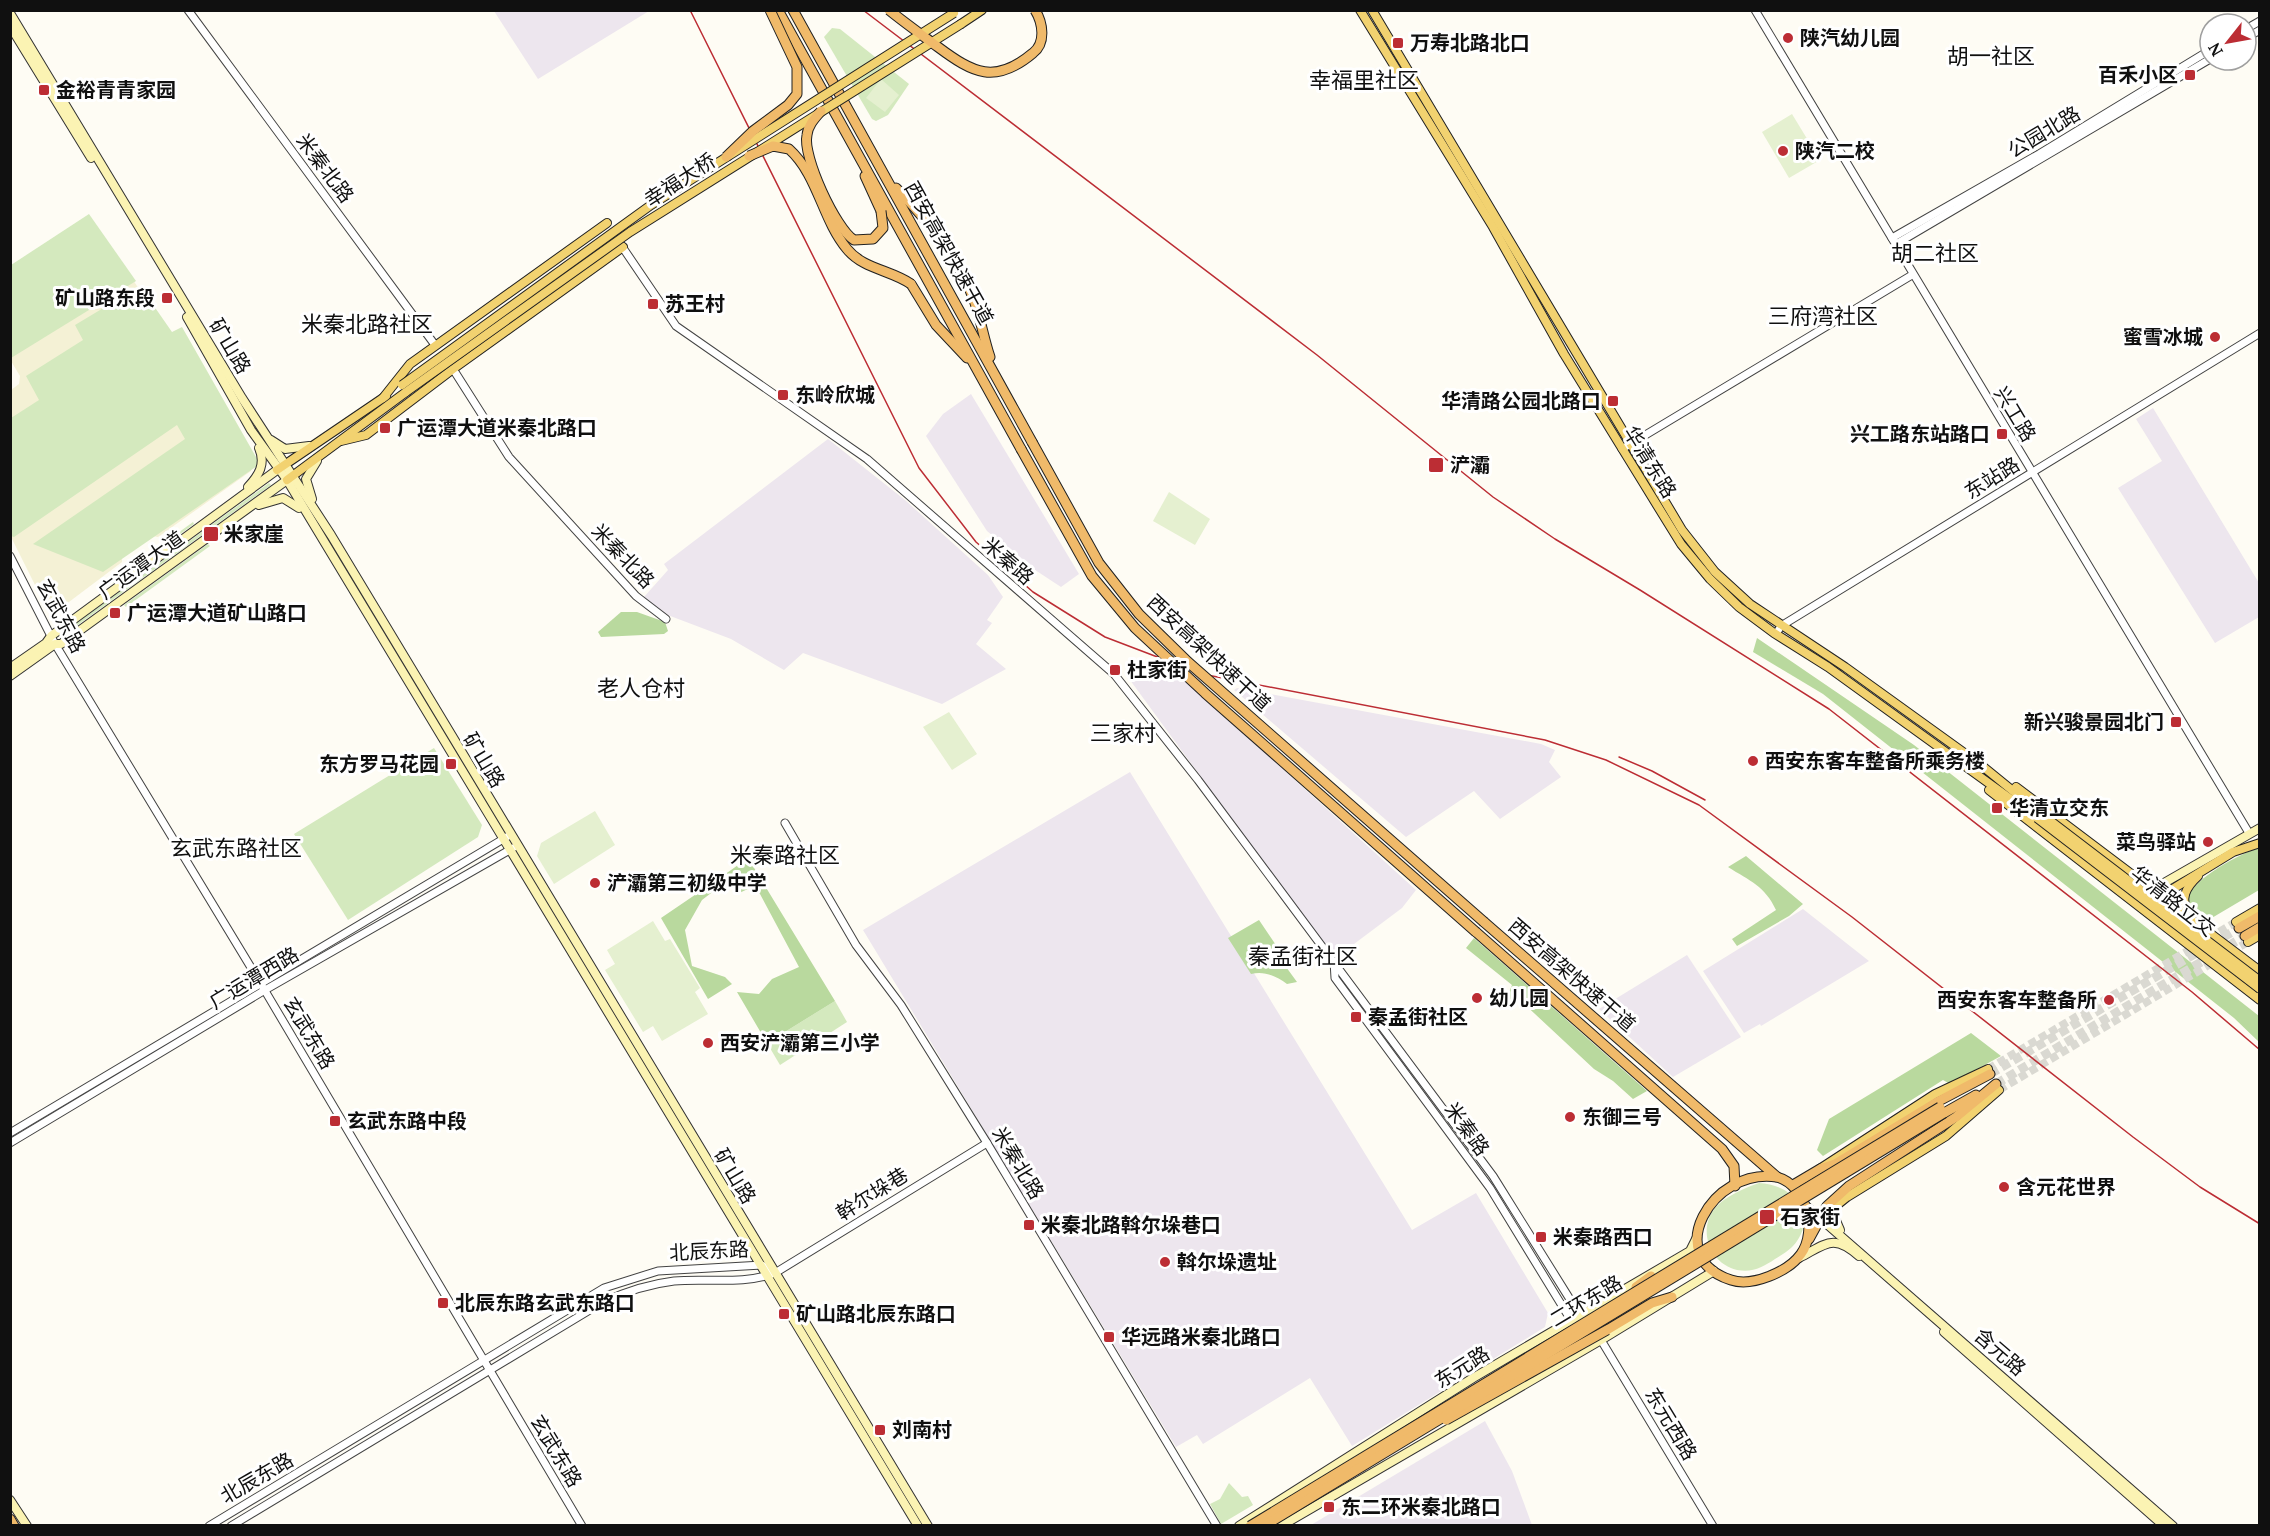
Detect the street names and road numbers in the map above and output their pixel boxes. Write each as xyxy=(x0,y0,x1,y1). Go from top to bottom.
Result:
street label: 公园北路 xyxy=(2003,99,2085,164)
street label: 米秦北路 xyxy=(291,128,360,208)
street label: 幸福大桥 xyxy=(639,146,721,213)
street label: 西安高架快速干道 xyxy=(899,176,1000,329)
street label: 矿山路 xyxy=(203,313,257,378)
street label: 兴工路 xyxy=(1988,381,2042,446)
street label: 华清东路 xyxy=(1618,421,1683,503)
street label: 东站路 xyxy=(1959,450,2024,505)
street label: 米秦北路 xyxy=(586,518,661,594)
street label: 广运潭大道 xyxy=(92,524,189,605)
street label: 米秦路 xyxy=(977,531,1040,590)
street label: 玄武东路 xyxy=(31,574,92,657)
street label: 西安高架快速干道 xyxy=(1142,588,1277,717)
street label: 矿山路 xyxy=(457,727,511,792)
street label: 华清路立交 xyxy=(2126,859,2221,942)
street label: 西安高架快速干道 xyxy=(1503,912,1642,1037)
street label: 广运潭西路 xyxy=(204,940,304,1015)
street label: 玄武东路 xyxy=(277,992,342,1074)
street label: 米秦路 xyxy=(1439,1097,1496,1161)
street label: 米秦北路 xyxy=(986,1122,1051,1204)
street label: 矿山路 xyxy=(708,1143,762,1208)
street label: 幹尔垛巷 xyxy=(831,1161,913,1226)
street label: 北辰东路 xyxy=(668,1235,750,1266)
street label: 二环东路 xyxy=(1545,1268,1627,1333)
street label: 含元路 xyxy=(1969,1322,2032,1381)
street label: 东元路 xyxy=(1429,1339,1494,1394)
street label: 东元西路 xyxy=(1639,1383,1704,1465)
street label: 玄武东路 xyxy=(524,1410,589,1492)
street label: 北辰东路 xyxy=(215,1446,298,1509)

